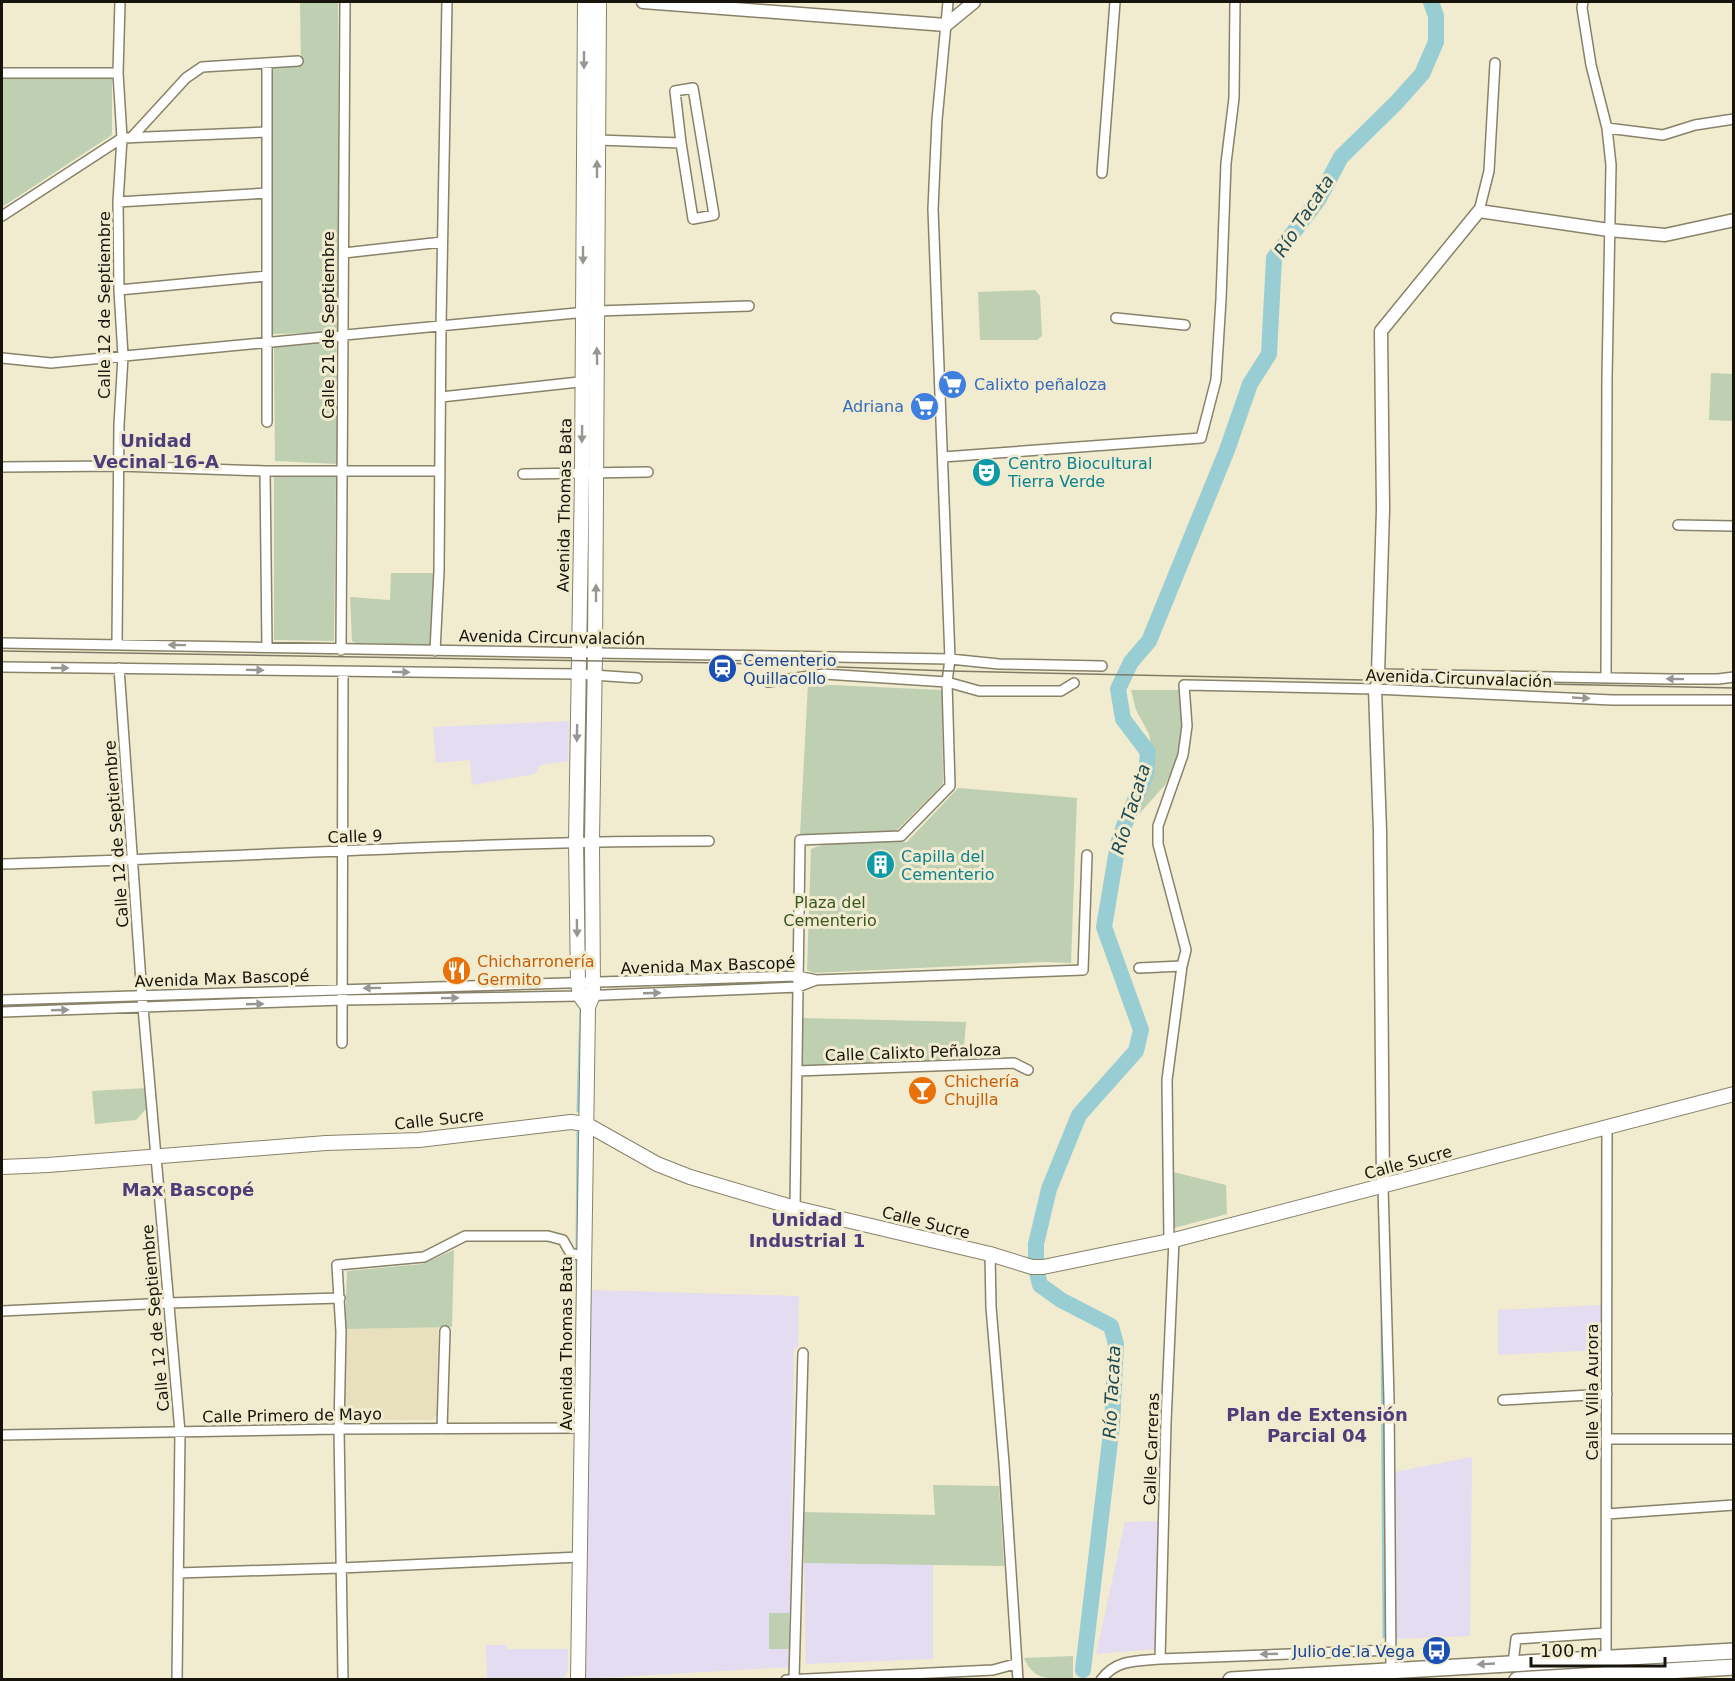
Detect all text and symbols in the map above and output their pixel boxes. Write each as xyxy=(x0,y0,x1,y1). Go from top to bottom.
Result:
one-way arrow xyxy=(579,50,589,69)
one-way arrow xyxy=(592,159,602,178)
water label: Río Tacata xyxy=(1269,171,1338,261)
street label: Calle 12 de Septiembre xyxy=(95,211,114,399)
street label: Calle 21 de Septiembre xyxy=(319,231,338,419)
one-way arrow xyxy=(578,245,587,264)
one-way arrow xyxy=(592,347,602,366)
supermarket icon: Calixto peñaloza xyxy=(937,368,969,400)
place label: Calixto peñaloza xyxy=(974,375,1107,394)
supermarket icon: Adriana xyxy=(909,390,941,422)
place label: Adriana xyxy=(842,397,904,416)
street label: Avenida Thomas Bata xyxy=(553,418,576,592)
one-way arrow xyxy=(577,425,587,444)
district label: Unidad Vecinal 16-A xyxy=(93,430,219,472)
place label: Centro Biocultural Tierra Verde xyxy=(1007,454,1152,491)
theatre icon: Centro Biocultural Tierra Verde xyxy=(971,456,1003,488)
one-way arrow xyxy=(591,584,601,603)
street label: Avenida Circunvalación xyxy=(459,626,645,649)
one-way arrow xyxy=(168,641,187,650)
place label: Cementerio Quillacollo xyxy=(743,651,837,688)
station icon: Cementerio Quillacollo xyxy=(706,653,738,685)
one-way arrow xyxy=(50,663,69,673)
one-way arrow xyxy=(245,665,264,675)
street label: Avenida Circunvalación xyxy=(1365,666,1553,691)
one-way arrow xyxy=(392,667,411,677)
one-way arrow xyxy=(1666,674,1685,683)
one-way arrow xyxy=(1571,694,1590,703)
one-way arrow xyxy=(572,723,582,742)
street label: Calle 12 de Septiembre xyxy=(100,740,133,928)
water label: Río Tacata xyxy=(1107,761,1154,857)
street label: Calle 9 xyxy=(327,826,383,847)
place label: Capilla del Cementerio xyxy=(901,847,995,884)
building icon: Capilla del Cementerio xyxy=(864,849,896,881)
park label: Plaza del Cementerio xyxy=(783,893,877,930)
one-way arrow xyxy=(572,918,582,937)
place label: Chicharronería Germito xyxy=(477,952,595,989)
street label: Avenida Max Bascopé xyxy=(620,953,796,978)
restaurant icon: Chicharronería Germito xyxy=(440,954,472,986)
street label: Avenida Max Bascopé xyxy=(134,966,310,991)
one-way arrow xyxy=(363,983,382,993)
one-way arrow xyxy=(642,988,661,997)
one-way arrow xyxy=(440,994,459,1003)
one-way arrow xyxy=(245,999,264,1008)
one-way arrow xyxy=(50,1005,69,1015)
street label: Calle Calixto Peñaloza xyxy=(824,1040,1002,1065)
place label: Chichería Chujlla xyxy=(944,1072,1019,1109)
bar icon: Chichería Chujlla xyxy=(907,1074,939,1106)
street label: Calle Sucre xyxy=(393,1105,485,1134)
street label: Calle Sucre xyxy=(1362,1142,1454,1183)
district label: Max Bascopé xyxy=(122,1179,254,1200)
street label: Calle Sucre xyxy=(880,1202,972,1243)
district label: Unidad Industrial 1 xyxy=(749,1209,865,1251)
street label: Calle 12 de Septiembre xyxy=(138,1224,173,1412)
street label: Avenida Thomas Bata xyxy=(557,1256,576,1430)
street label: Calle Villa Aurora xyxy=(1583,1323,1602,1461)
water label: Río Tacata xyxy=(1099,1345,1124,1439)
street label: Calle Carreras xyxy=(1140,1392,1163,1506)
street label: Calle Primero de Mayo xyxy=(202,1404,382,1427)
district label: Plan de Extensión Parcial 04 xyxy=(1226,1404,1408,1446)
scale bar xyxy=(1531,1630,1664,1668)
bus stop icon: Julio de la Vega xyxy=(1420,1635,1452,1667)
text: 100 m xyxy=(1540,1640,1598,1661)
place label: Julio de la Vega xyxy=(1291,1642,1415,1661)
one-way arrow xyxy=(1260,1649,1279,1658)
one-way arrow xyxy=(1477,1660,1496,1669)

